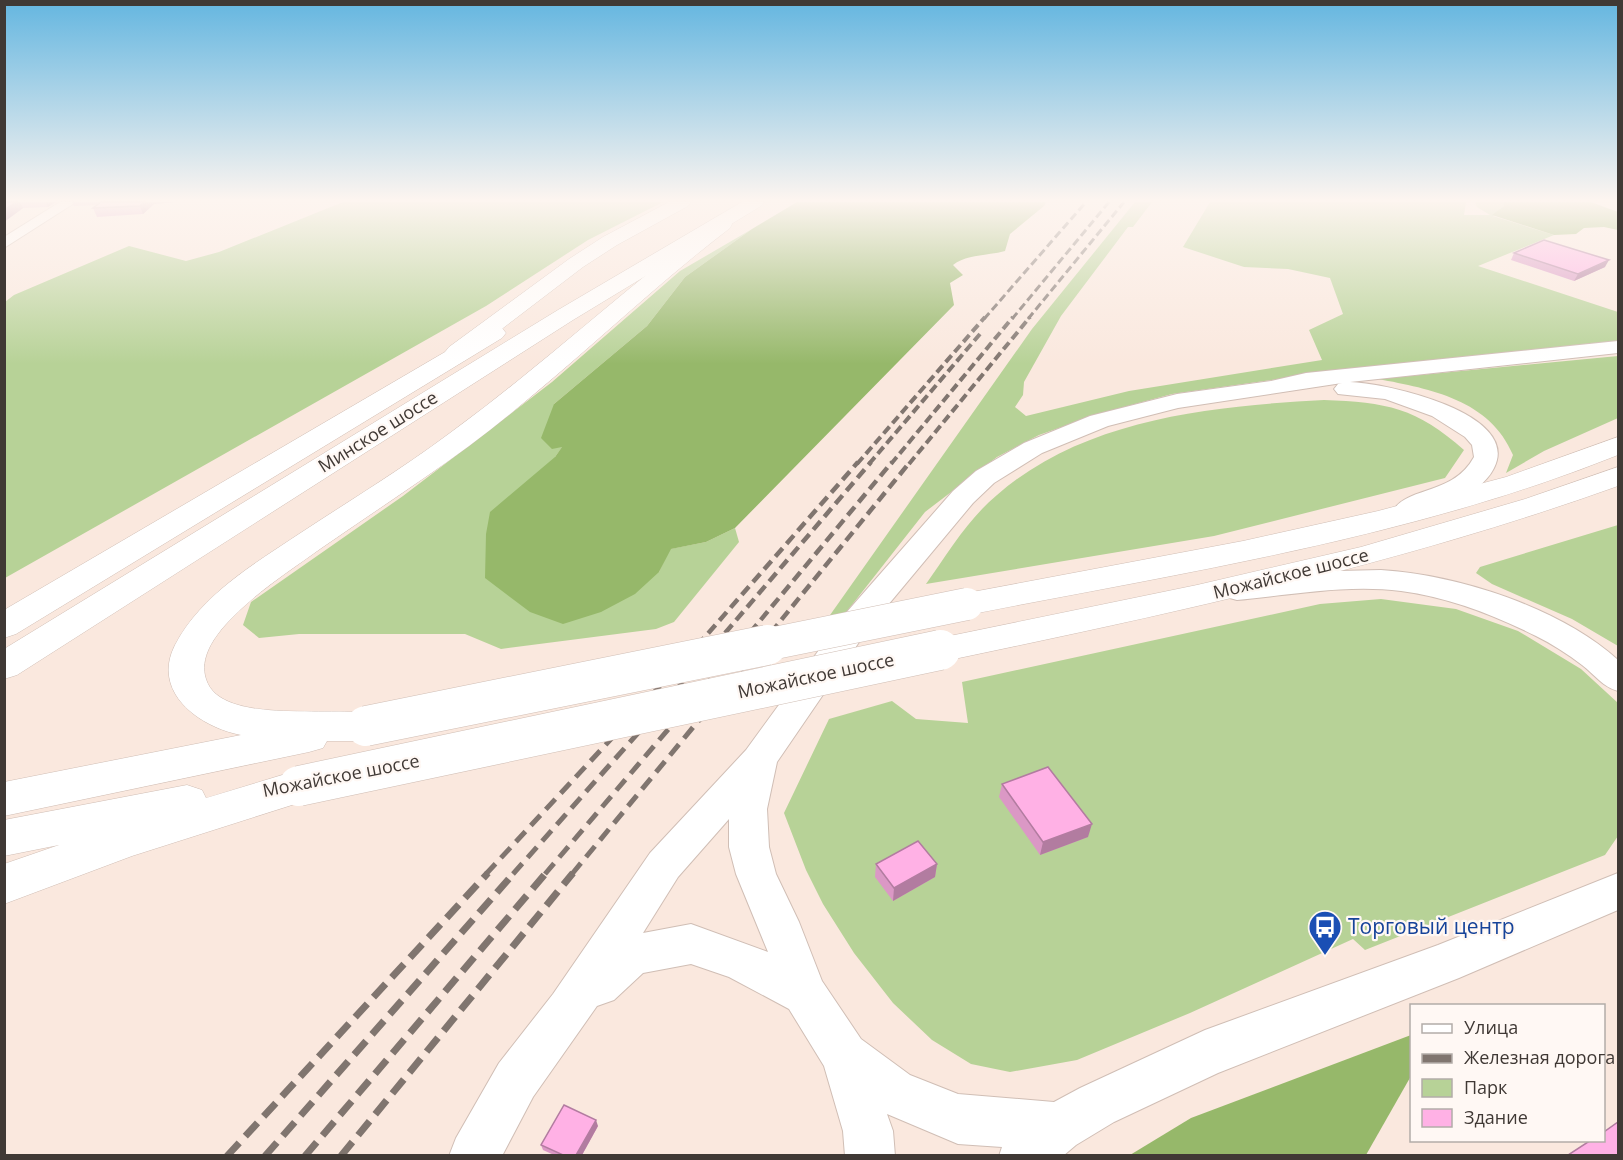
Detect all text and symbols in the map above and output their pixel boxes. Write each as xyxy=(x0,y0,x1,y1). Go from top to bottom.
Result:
street label: Минское шоссе xyxy=(313,385,442,478)
street label: Можайское шоссе xyxy=(1211,542,1371,604)
street label: Можайское шоссе xyxy=(735,647,896,703)
street label: Можайское шоссе xyxy=(260,748,421,802)
bus stop icon: Торговый центр xyxy=(1307,909,1343,956)
place label: Торговый центр xyxy=(1348,912,1515,940)
legend xyxy=(1410,1004,1605,1142)
text: Улица xyxy=(1464,1015,1518,1039)
text: Железная дорога xyxy=(1464,1045,1615,1069)
text: Парк xyxy=(1464,1075,1508,1099)
text: Здание xyxy=(1464,1105,1528,1129)

